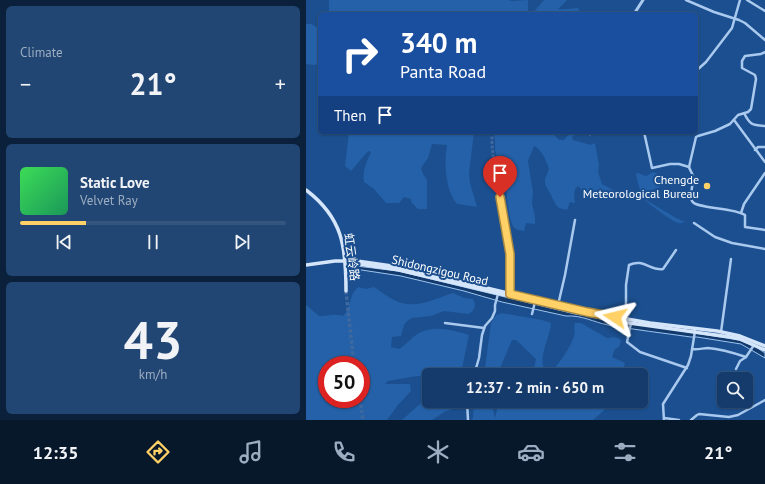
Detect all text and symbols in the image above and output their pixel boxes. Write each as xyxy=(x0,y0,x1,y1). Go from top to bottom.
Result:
text: 340 m xyxy=(400,24,477,61)
icon: right xyxy=(334,28,386,80)
text: Climate xyxy=(20,44,63,61)
text: Panta Road xyxy=(400,60,486,83)
text: 21° xyxy=(129,64,177,103)
text: − xyxy=(20,70,31,98)
text: + xyxy=(275,70,286,98)
icon: arrive xyxy=(374,104,396,126)
text: Then xyxy=(334,106,366,125)
pin xyxy=(483,156,517,197)
icon: arrive xyxy=(489,162,511,184)
place label: Chengde Meteorological Bureau xyxy=(583,172,699,201)
text: Static Love xyxy=(80,173,150,192)
marker: Chengde Meteorological Bureau xyxy=(702,181,712,191)
text: Velvet Ray xyxy=(80,192,138,209)
icon: previous xyxy=(53,231,75,253)
icon: pause xyxy=(142,231,164,253)
icon: next xyxy=(231,231,253,253)
street label: 虹云岭路 xyxy=(341,232,363,282)
street label: Shidongzigou Road xyxy=(390,252,490,288)
position arrow xyxy=(594,296,636,338)
text: 43 xyxy=(124,306,182,373)
speed limit sign: 50 xyxy=(318,356,370,408)
text: km/h xyxy=(139,366,167,383)
map controls xyxy=(717,372,753,408)
button: search xyxy=(717,372,753,408)
text: 12:37 · 2 min · 650 m xyxy=(466,378,604,397)
icon: directions xyxy=(144,438,172,466)
icon: music xyxy=(237,438,265,466)
icon: phone xyxy=(330,438,358,466)
icon: climate xyxy=(424,438,452,466)
icon: car xyxy=(517,438,545,466)
icon: filters xyxy=(611,438,639,466)
text: 12:35 xyxy=(33,441,78,464)
text: 21° xyxy=(704,441,732,464)

